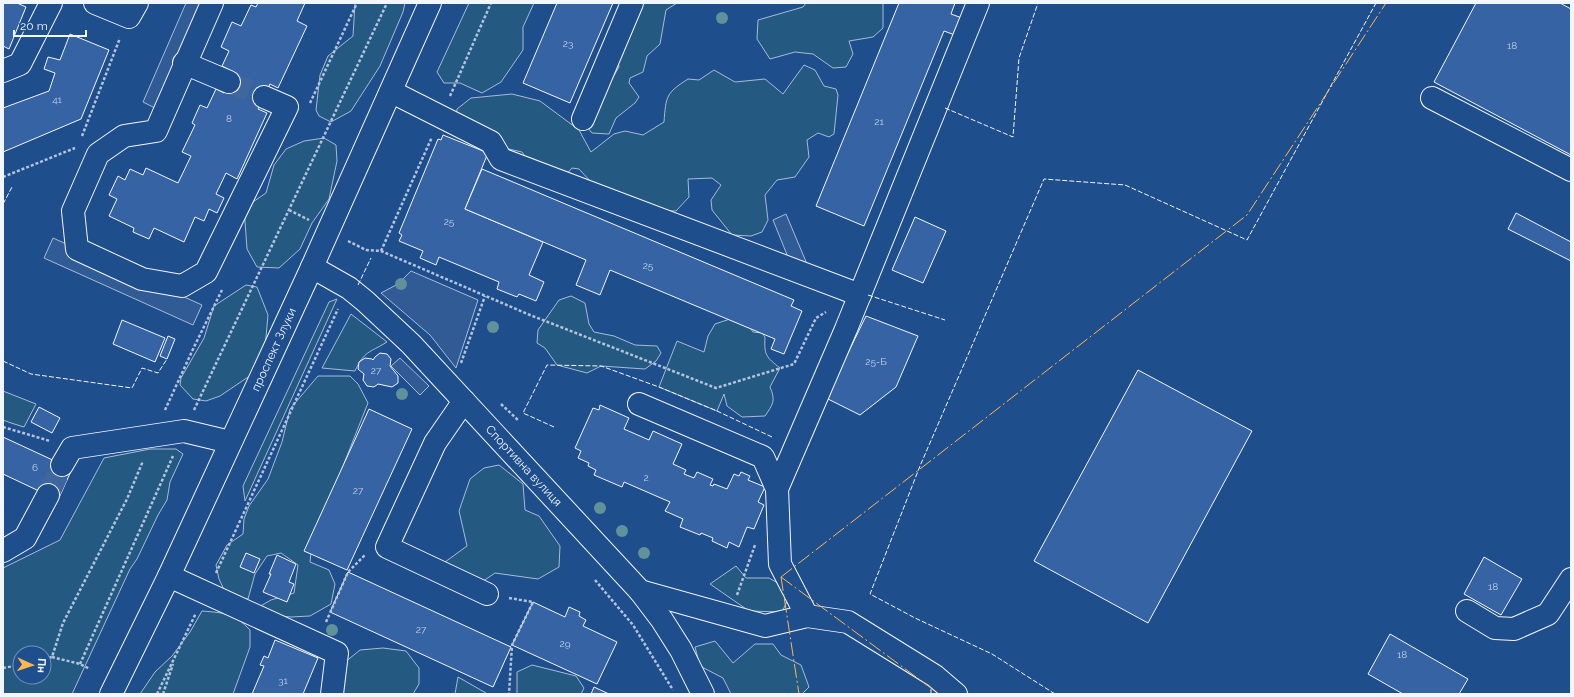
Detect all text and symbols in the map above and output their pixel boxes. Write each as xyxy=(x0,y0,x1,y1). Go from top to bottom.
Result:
scale bar xyxy=(14,12,86,38)
text: 20 m xyxy=(20,19,48,33)
house number: 23 xyxy=(563,38,573,49)
house number: 18 xyxy=(1507,40,1517,51)
house number: 41 xyxy=(52,94,63,105)
house number: 8 xyxy=(226,113,232,124)
house number: 21 xyxy=(874,116,884,127)
house number: 25 xyxy=(444,216,455,227)
house number: 25 xyxy=(643,260,654,271)
street label: проспект Злуки xyxy=(249,306,299,393)
house number: 25-Б xyxy=(865,356,887,367)
house number: 27 xyxy=(371,365,382,376)
street label: Спортивна вулиця xyxy=(483,422,565,509)
house number: 6 xyxy=(32,462,38,473)
house number: 2 xyxy=(643,472,649,483)
house number: 27 xyxy=(353,485,364,496)
house number: 18 xyxy=(1488,581,1498,592)
house number: 27 xyxy=(416,624,427,635)
house number: 29 xyxy=(559,638,571,649)
north arrow xyxy=(12,645,52,685)
house number: 18 xyxy=(1397,649,1407,660)
text: Пн xyxy=(35,658,48,673)
house number: 31 xyxy=(278,675,289,686)

